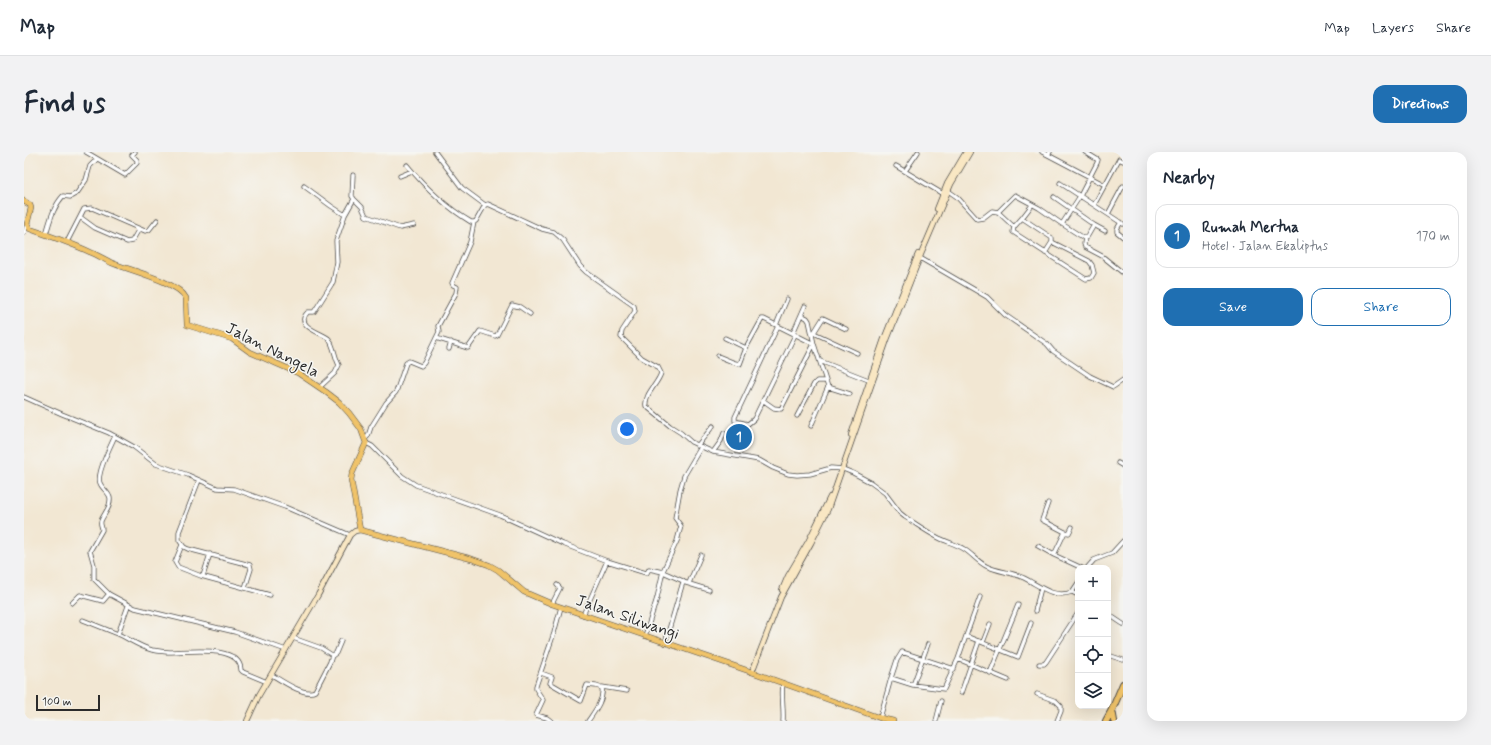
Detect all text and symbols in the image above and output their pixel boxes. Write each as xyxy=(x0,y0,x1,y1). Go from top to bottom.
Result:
text: Map xyxy=(20,15,55,40)
text: Map xyxy=(1324,19,1350,37)
text: Layers xyxy=(1372,19,1414,37)
text: Share xyxy=(1436,19,1471,37)
button: Directions xyxy=(1373,85,1467,123)
text: Find us xyxy=(24,86,105,123)
text: Nearby xyxy=(1163,167,1215,189)
text: Rumah Mertua xyxy=(1202,218,1299,238)
text: 1 xyxy=(1174,228,1180,245)
text: 170 m xyxy=(1416,228,1450,245)
text: Hotel · Jalan Ekaliptus xyxy=(1202,238,1328,255)
button: Save xyxy=(1163,288,1303,326)
button: Share xyxy=(1311,288,1451,326)
street label: Jalan Nangela xyxy=(222,318,323,384)
your location xyxy=(617,419,637,439)
pin: 1 xyxy=(726,422,752,452)
map controls xyxy=(1075,565,1111,709)
button: + xyxy=(1075,565,1111,601)
street label: Jalan Siliwangi xyxy=(573,590,682,646)
button: − xyxy=(1075,601,1111,637)
button: locate xyxy=(1075,637,1111,673)
button: layers xyxy=(1075,673,1111,709)
scale bar xyxy=(36,693,100,712)
text: 100 m xyxy=(42,695,72,709)

